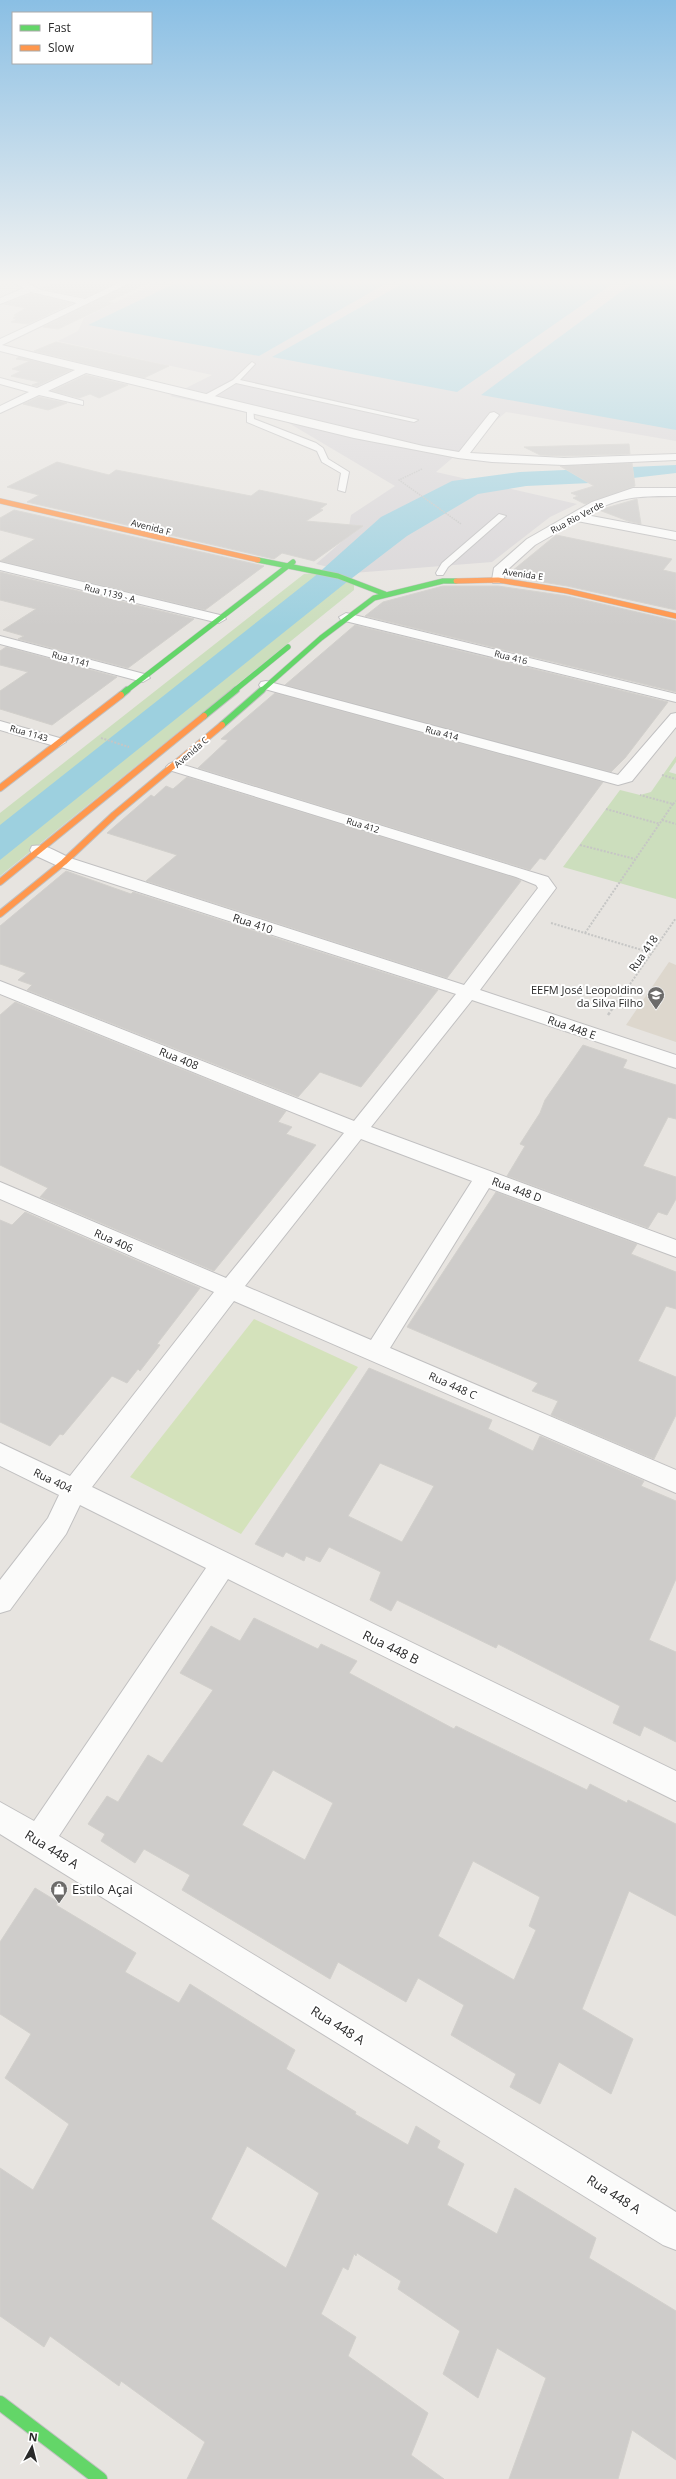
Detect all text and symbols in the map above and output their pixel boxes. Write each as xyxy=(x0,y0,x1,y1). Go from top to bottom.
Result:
legend xyxy=(12,12,152,64)
text: Fast xyxy=(48,19,71,36)
text: Slow xyxy=(48,39,75,56)
street label: Rua Rio Verde xyxy=(548,497,606,537)
street label: Avenida F xyxy=(130,516,173,538)
street label: Avenida E xyxy=(502,565,544,583)
street label: Rua 1139 - A xyxy=(83,580,137,606)
street label: Rua 416 xyxy=(493,647,529,667)
street label: Rua 1141 xyxy=(50,648,92,670)
street label: Rua 1143 xyxy=(8,721,50,745)
street label: Rua 414 xyxy=(424,722,460,744)
street label: Avenida C xyxy=(171,733,211,771)
street label: Rua 412 xyxy=(345,814,381,836)
street label: Rua 410 xyxy=(231,909,275,937)
street label: Rua 418 xyxy=(625,932,661,974)
place label: EEFM José Leopoldino da Silva Filho xyxy=(531,982,643,1010)
school or university icon: EEFM José Leopoldino da Silva Filho xyxy=(646,985,666,1010)
street label: Rua 448 E xyxy=(546,1012,598,1042)
street label: Rua 408 xyxy=(157,1043,201,1073)
street label: Rua 448 D xyxy=(490,1173,544,1205)
street label: Rua 406 xyxy=(92,1225,136,1255)
street label: Rua 448 C xyxy=(427,1368,479,1402)
street label: Rua 404 xyxy=(31,1464,76,1496)
street label: Rua 448 B xyxy=(360,1626,422,1668)
street label: Rua 448 A xyxy=(22,1825,83,1873)
shop icon: Estilo Açai xyxy=(49,1879,69,1904)
place label: Estilo Açai xyxy=(72,1880,133,1898)
street label: Rua 448 A xyxy=(308,2001,369,2049)
street label: Rua 448 A xyxy=(584,2170,645,2218)
north arrow xyxy=(12,2427,52,2467)
text: N xyxy=(28,2429,39,2445)

